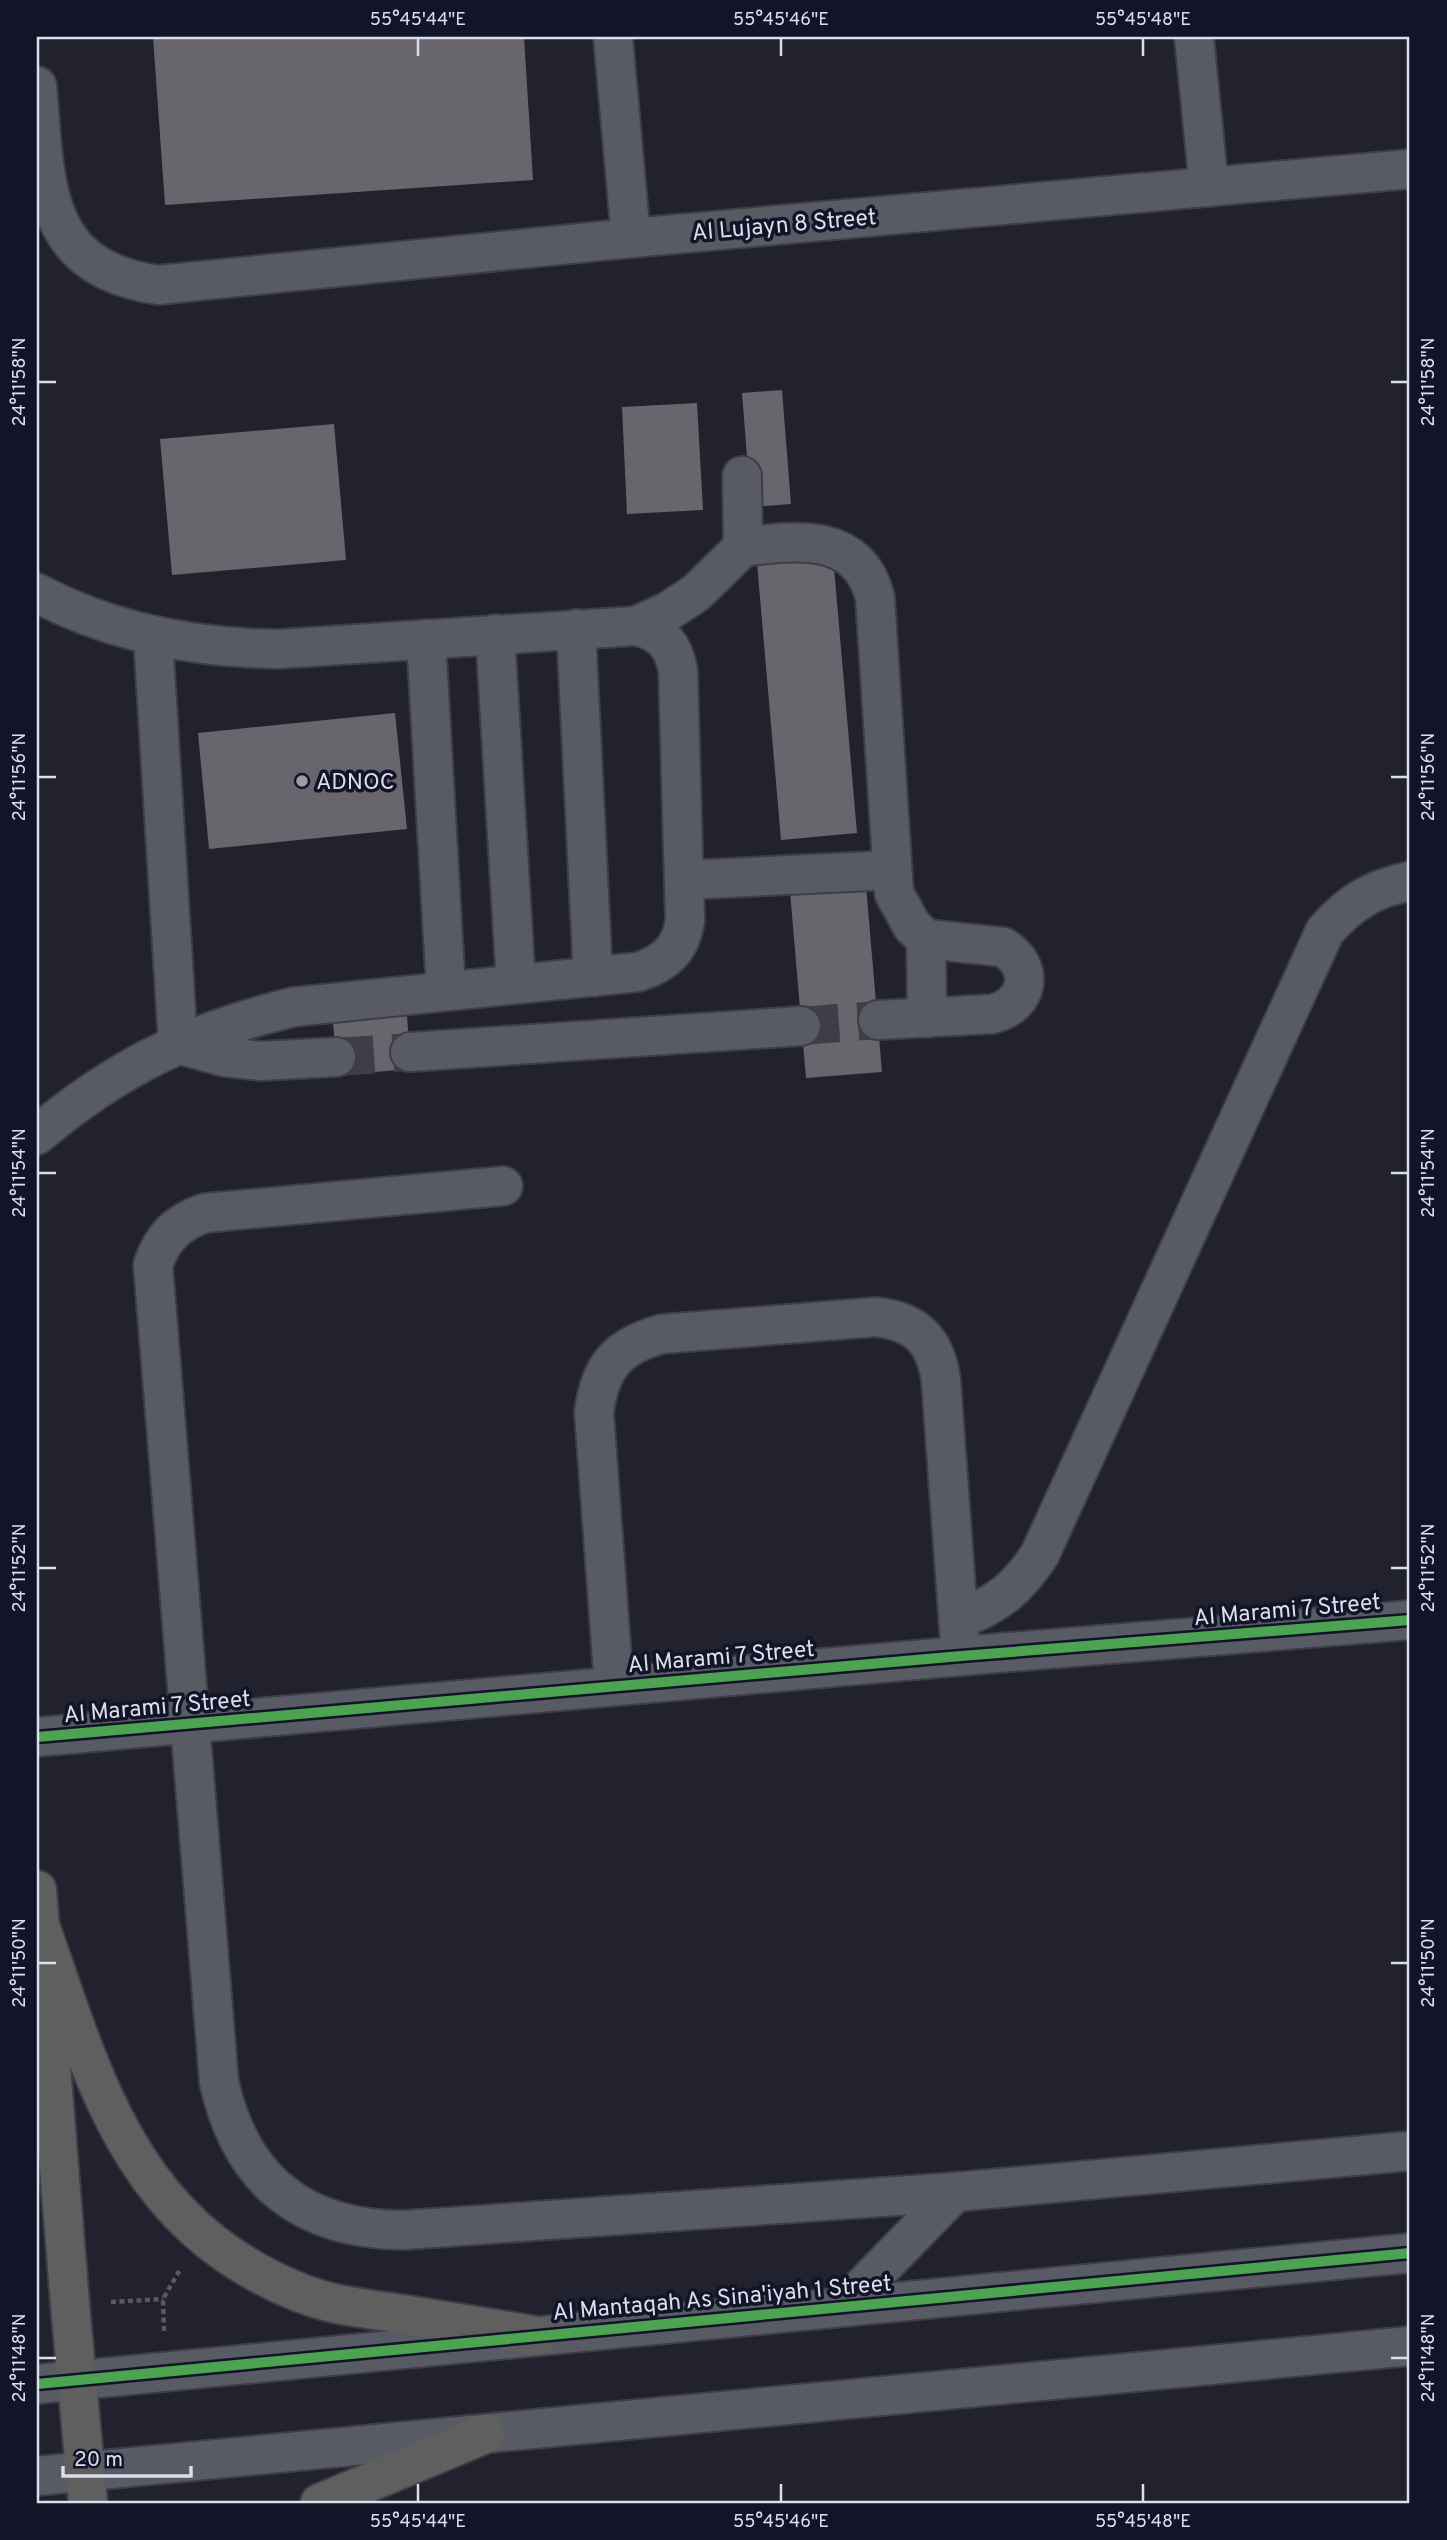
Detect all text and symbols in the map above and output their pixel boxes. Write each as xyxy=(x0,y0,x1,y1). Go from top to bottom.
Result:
text: 55°45'44"E xyxy=(370,9,466,32)
text: 55°45'46"E xyxy=(733,9,829,32)
text: 55°45'48"E xyxy=(1095,9,1191,32)
street label: Al Lujayn 8 Street xyxy=(691,204,878,249)
text: 24°11'58"N xyxy=(9,338,32,426)
text: 24°11'58"N xyxy=(1418,338,1441,426)
text: 24°11'56"N xyxy=(9,733,32,821)
text: 24°11'56"N xyxy=(1418,733,1441,821)
place label: ADNOC xyxy=(316,769,395,798)
marker: ADNOC xyxy=(294,773,310,789)
text: 24°11'54"N xyxy=(9,1128,32,1218)
text: 24°11'54"N xyxy=(1418,1128,1441,1218)
text: 24°11'52"N xyxy=(9,1524,32,1612)
text: 24°11'52"N xyxy=(1418,1524,1441,1612)
street label: Al Marami 7 Street xyxy=(1192,1589,1382,1634)
street label: Al Marami 7 Street xyxy=(626,1636,816,1681)
street label: Al Marami 7 Street xyxy=(62,1686,252,1731)
text: 24°11'50"N xyxy=(9,1918,32,2008)
text: 24°11'50"N xyxy=(1418,1918,1441,2008)
street label: Al Mantaqah As Sina'iyah 1 Street xyxy=(552,2270,893,2329)
text: 24°11'48"N xyxy=(9,2314,32,2402)
text: 24°11'48"N xyxy=(1418,2314,1441,2402)
scale bar xyxy=(63,2435,191,2479)
text: 20 m xyxy=(74,2447,123,2474)
text: 55°45'44"E xyxy=(370,2511,466,2534)
text: 55°45'46"E xyxy=(733,2511,829,2534)
text: 55°45'48"E xyxy=(1095,2511,1191,2534)

